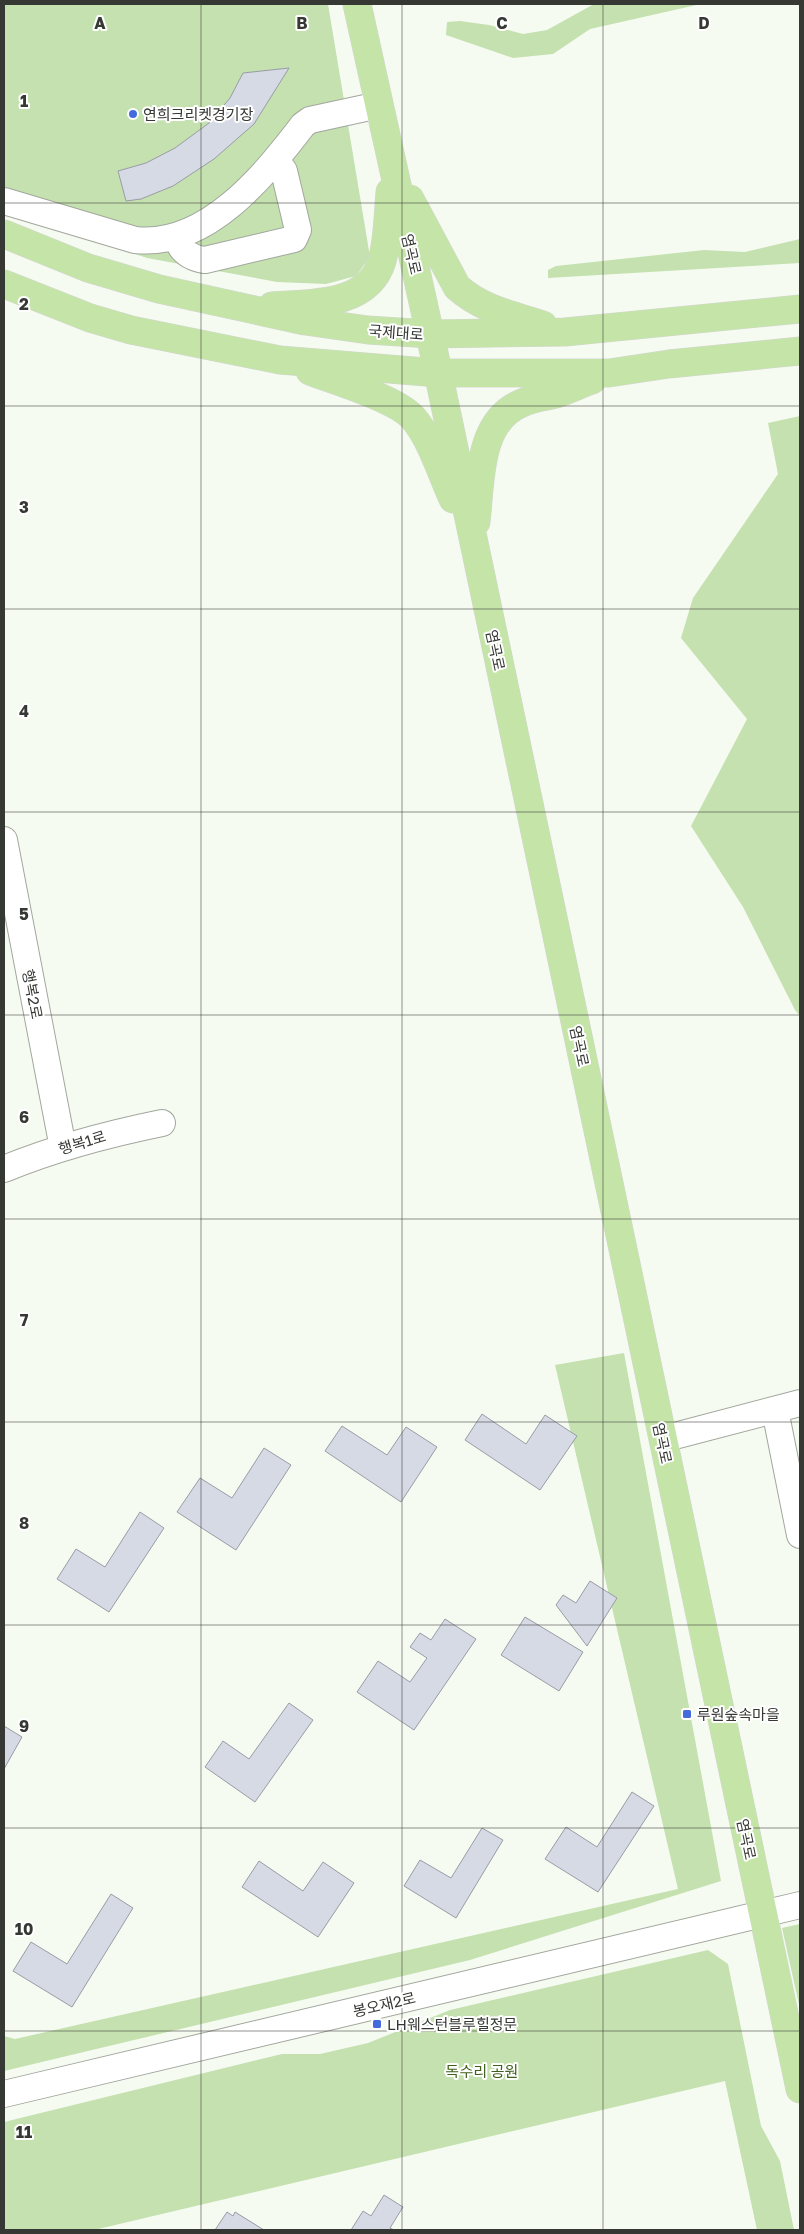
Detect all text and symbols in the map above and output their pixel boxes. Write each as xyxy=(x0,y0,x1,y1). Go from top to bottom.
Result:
text: A xyxy=(94,13,106,33)
text: B xyxy=(296,13,308,33)
text: C xyxy=(496,13,508,33)
text: D xyxy=(698,13,710,33)
text: 1 xyxy=(20,91,28,111)
place label: 연희크리켓경기장 xyxy=(143,105,254,123)
marker: 연희크리켓경기장 xyxy=(127,108,139,120)
street label: 염곡로 xyxy=(399,232,425,276)
text: 2 xyxy=(19,294,29,314)
street label: 국제대로 xyxy=(368,321,424,343)
text: 3 xyxy=(19,497,29,517)
street label: 염곡로 xyxy=(483,628,509,672)
text: 4 xyxy=(19,701,29,721)
text: 5 xyxy=(19,904,29,924)
street label: 행복2로 xyxy=(19,968,47,1020)
street label: 염곡로 xyxy=(567,1024,593,1068)
text: 6 xyxy=(19,1107,29,1127)
street label: 행복1로 xyxy=(56,1126,108,1158)
text: 7 xyxy=(20,1310,29,1330)
street label: 염곡로 xyxy=(650,1421,676,1465)
text: 8 xyxy=(19,1513,29,1533)
place label: 루원숲속마을 xyxy=(697,1705,780,1723)
marker: 루원숲속마을 xyxy=(681,1708,693,1720)
text: 9 xyxy=(19,1716,29,1736)
street label: 염곡로 xyxy=(734,1817,760,1861)
text: 10 xyxy=(15,1919,33,1939)
street label: 봉오재2로 xyxy=(351,1988,417,2020)
place label: LH웨스턴블루힐정문 xyxy=(387,2015,517,2033)
marker: LH웨스턴블루힐정문 xyxy=(371,2018,383,2030)
park label: 독수리 공원 xyxy=(446,2062,518,2080)
text: 11 xyxy=(16,2122,32,2142)

